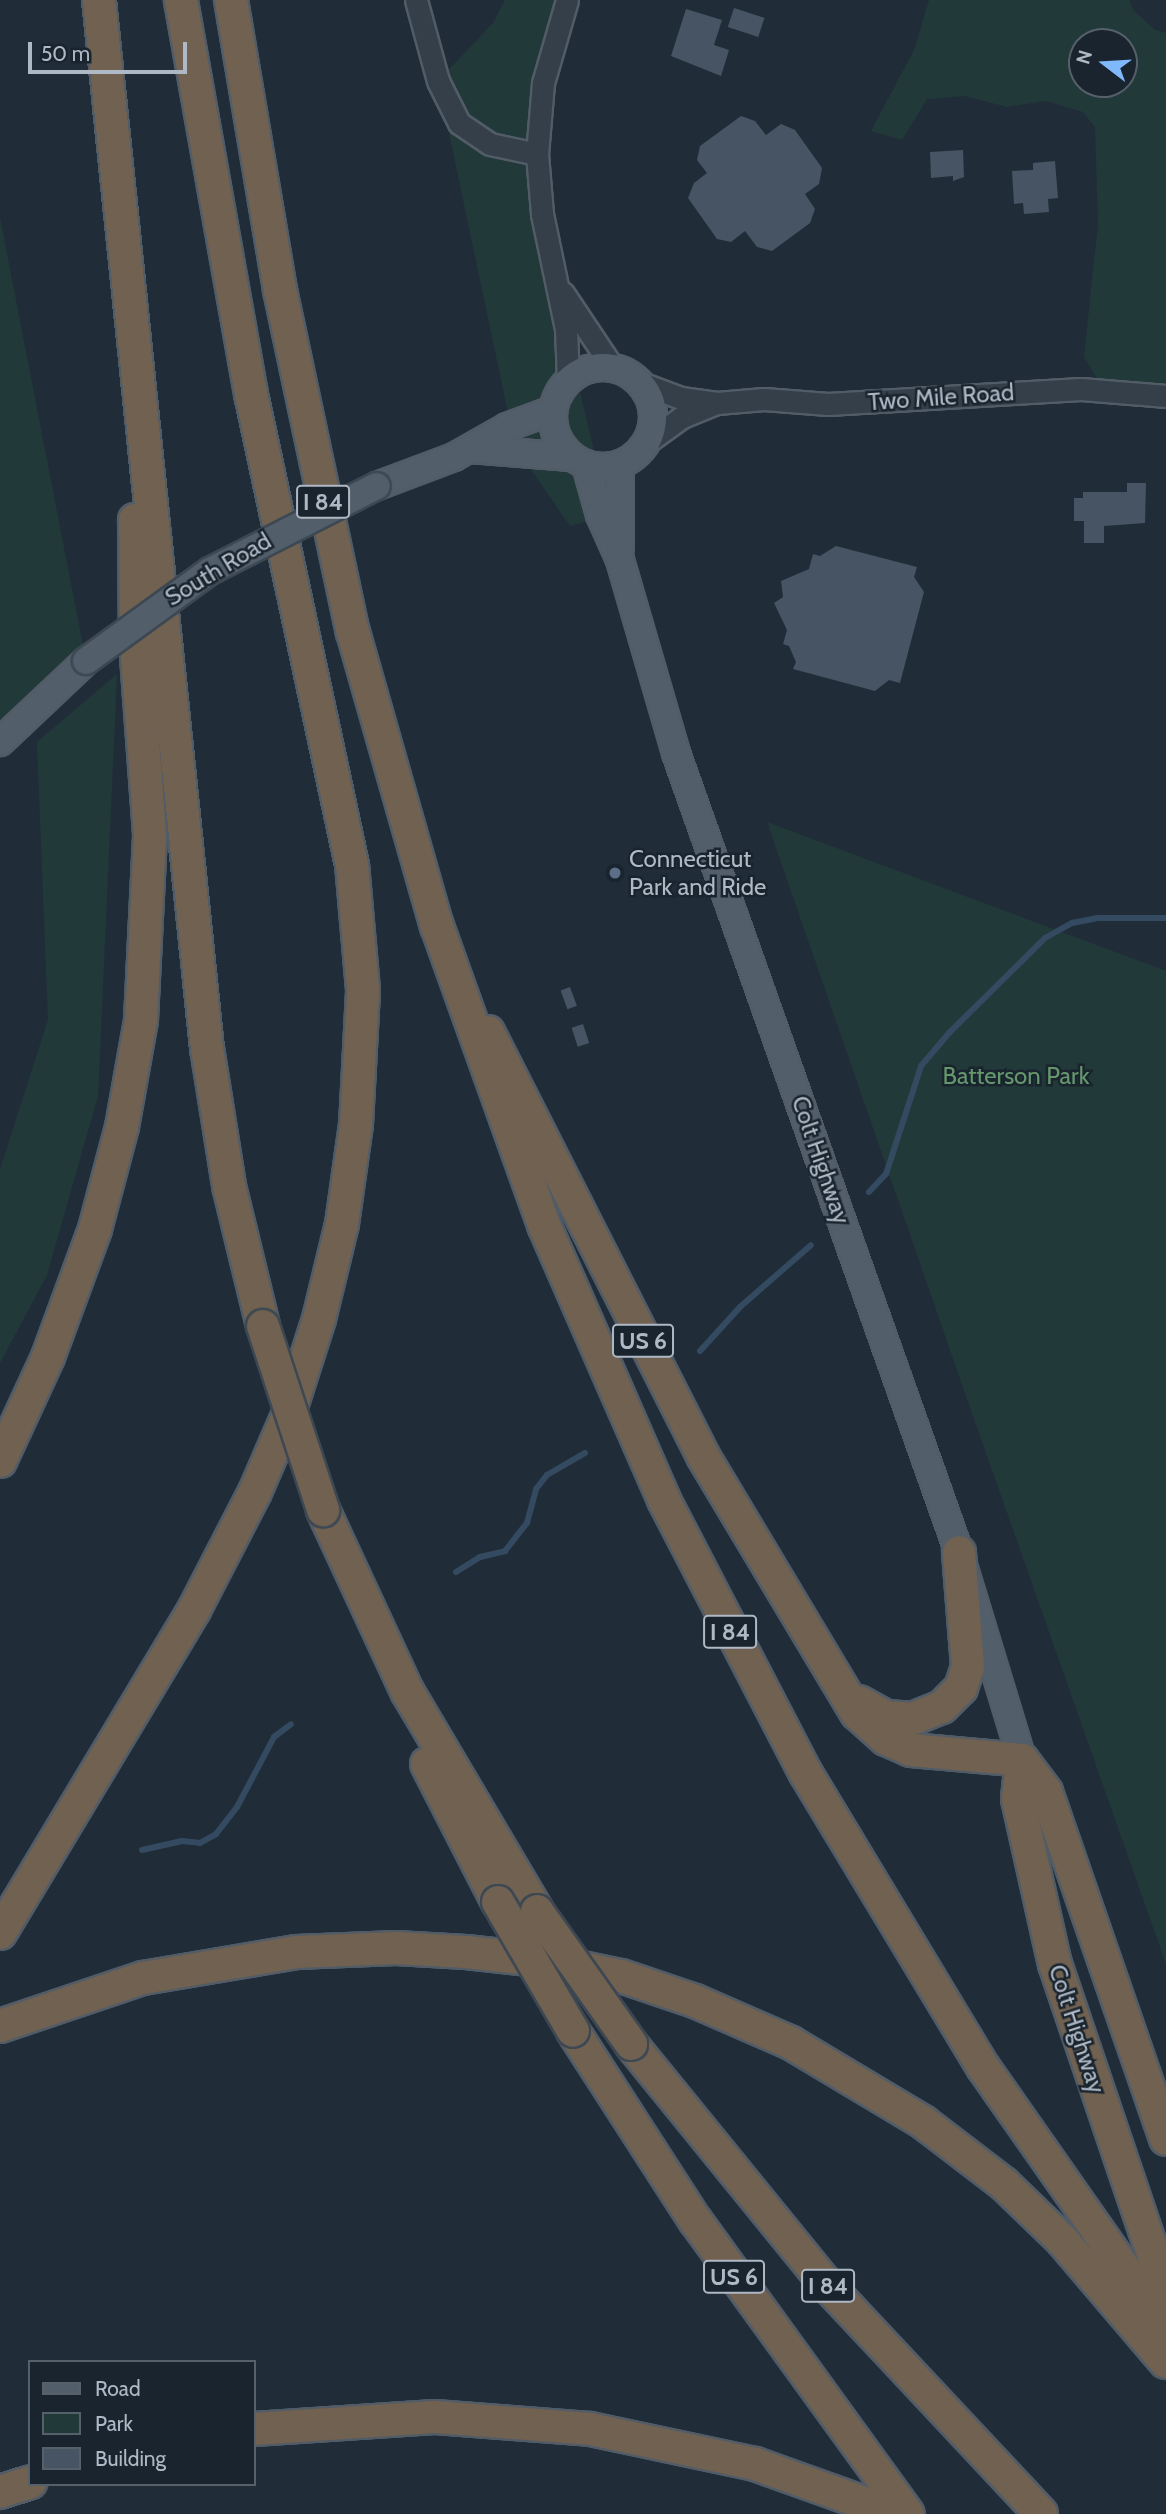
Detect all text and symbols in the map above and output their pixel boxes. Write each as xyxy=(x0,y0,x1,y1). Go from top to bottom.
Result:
scale bar xyxy=(32,28,191,72)
north arrow xyxy=(1068,28,1138,98)
text: 50 m xyxy=(41,41,90,66)
text: N xyxy=(1071,48,1097,67)
street label: Two Mile Road xyxy=(867,378,1015,416)
road number: I 84 xyxy=(295,482,351,522)
street label: South Road xyxy=(160,526,276,612)
place label: Connecticut Park and Ride xyxy=(629,845,766,901)
marker: Connecticut Park and Ride xyxy=(607,865,623,881)
park label: Batterson Park xyxy=(943,1062,1089,1090)
street label: Colt Highway xyxy=(786,1092,856,1228)
road number: US 6 xyxy=(612,1322,674,1360)
road number: I 84 xyxy=(702,1612,758,1652)
street label: Colt Highway xyxy=(1043,1961,1111,2097)
road number: US 6 xyxy=(702,2258,766,2296)
road number: I 84 xyxy=(800,2266,856,2306)
legend xyxy=(28,2360,256,2486)
text: Road xyxy=(95,2376,141,2401)
text: Park xyxy=(95,2411,133,2436)
text: Building xyxy=(95,2446,166,2471)

